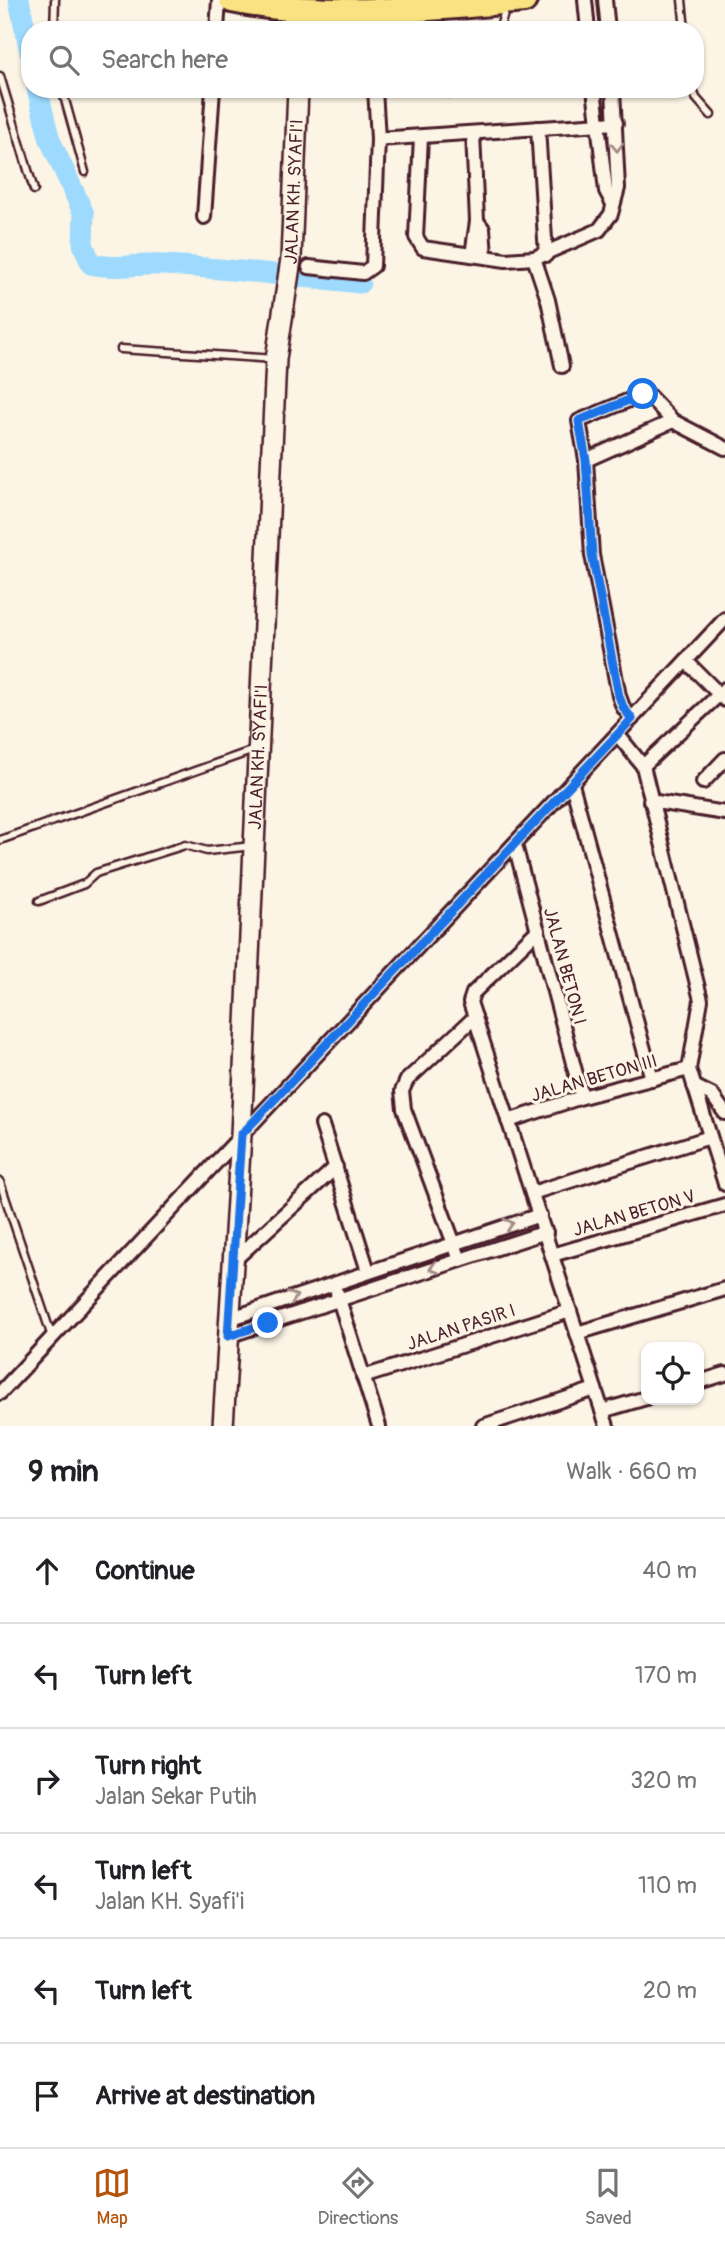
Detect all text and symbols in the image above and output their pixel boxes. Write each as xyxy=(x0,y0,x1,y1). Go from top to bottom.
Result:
search box xyxy=(21,21,704,98)
icon: search xyxy=(45,41,83,79)
text: Search here xyxy=(101,44,228,76)
street label: JALAN KH. SYAFI'I xyxy=(279,119,309,266)
one-way arrow xyxy=(609,142,624,153)
route start xyxy=(627,378,658,409)
street label: JALAN KH. SYAFI'I xyxy=(244,684,273,830)
street label: JALAN BETON I xyxy=(538,905,591,1027)
street label: JALAN BETON III xyxy=(528,1049,660,1108)
street label: JALAN BETON V xyxy=(570,1185,698,1242)
one-way arrow xyxy=(503,1218,515,1233)
one-way arrow xyxy=(429,1260,441,1275)
one-way arrow xyxy=(287,1291,299,1305)
street label: JALAN PASIR I xyxy=(404,1299,518,1356)
route end xyxy=(252,1307,283,1338)
map controls xyxy=(641,1342,704,1405)
button: locate xyxy=(641,1342,704,1405)
text: 9 min xyxy=(28,1453,99,1490)
text: Walk · 660 m xyxy=(566,1457,697,1486)
icon: ahead xyxy=(28,1552,66,1590)
text: Continue xyxy=(95,1555,195,1587)
text: 40 m xyxy=(643,1556,697,1585)
icon: left xyxy=(28,1657,66,1695)
text: Turn left xyxy=(95,1660,191,1692)
text: 170 m xyxy=(635,1661,697,1690)
text: Turn right xyxy=(95,1750,201,1782)
icon: right xyxy=(28,1762,66,1800)
text: 320 m xyxy=(630,1766,697,1795)
text: Jalan Sekar Putih xyxy=(95,1782,257,1811)
text: Turn left xyxy=(95,1855,191,1887)
icon: left xyxy=(28,1867,66,1905)
text: 110 m xyxy=(638,1871,697,1900)
text: Jalan KH. Syafi'i xyxy=(95,1887,244,1916)
icon: left xyxy=(28,1972,66,2010)
text: Turn left xyxy=(95,1975,191,2007)
text: 20 m xyxy=(643,1976,697,2005)
icon: arrive xyxy=(28,2077,66,2115)
text: Arrive at destination xyxy=(95,2080,315,2112)
tab: Map xyxy=(93,2164,131,2230)
tab: Directions xyxy=(318,2164,398,2230)
tab: Saved xyxy=(585,2164,632,2230)

